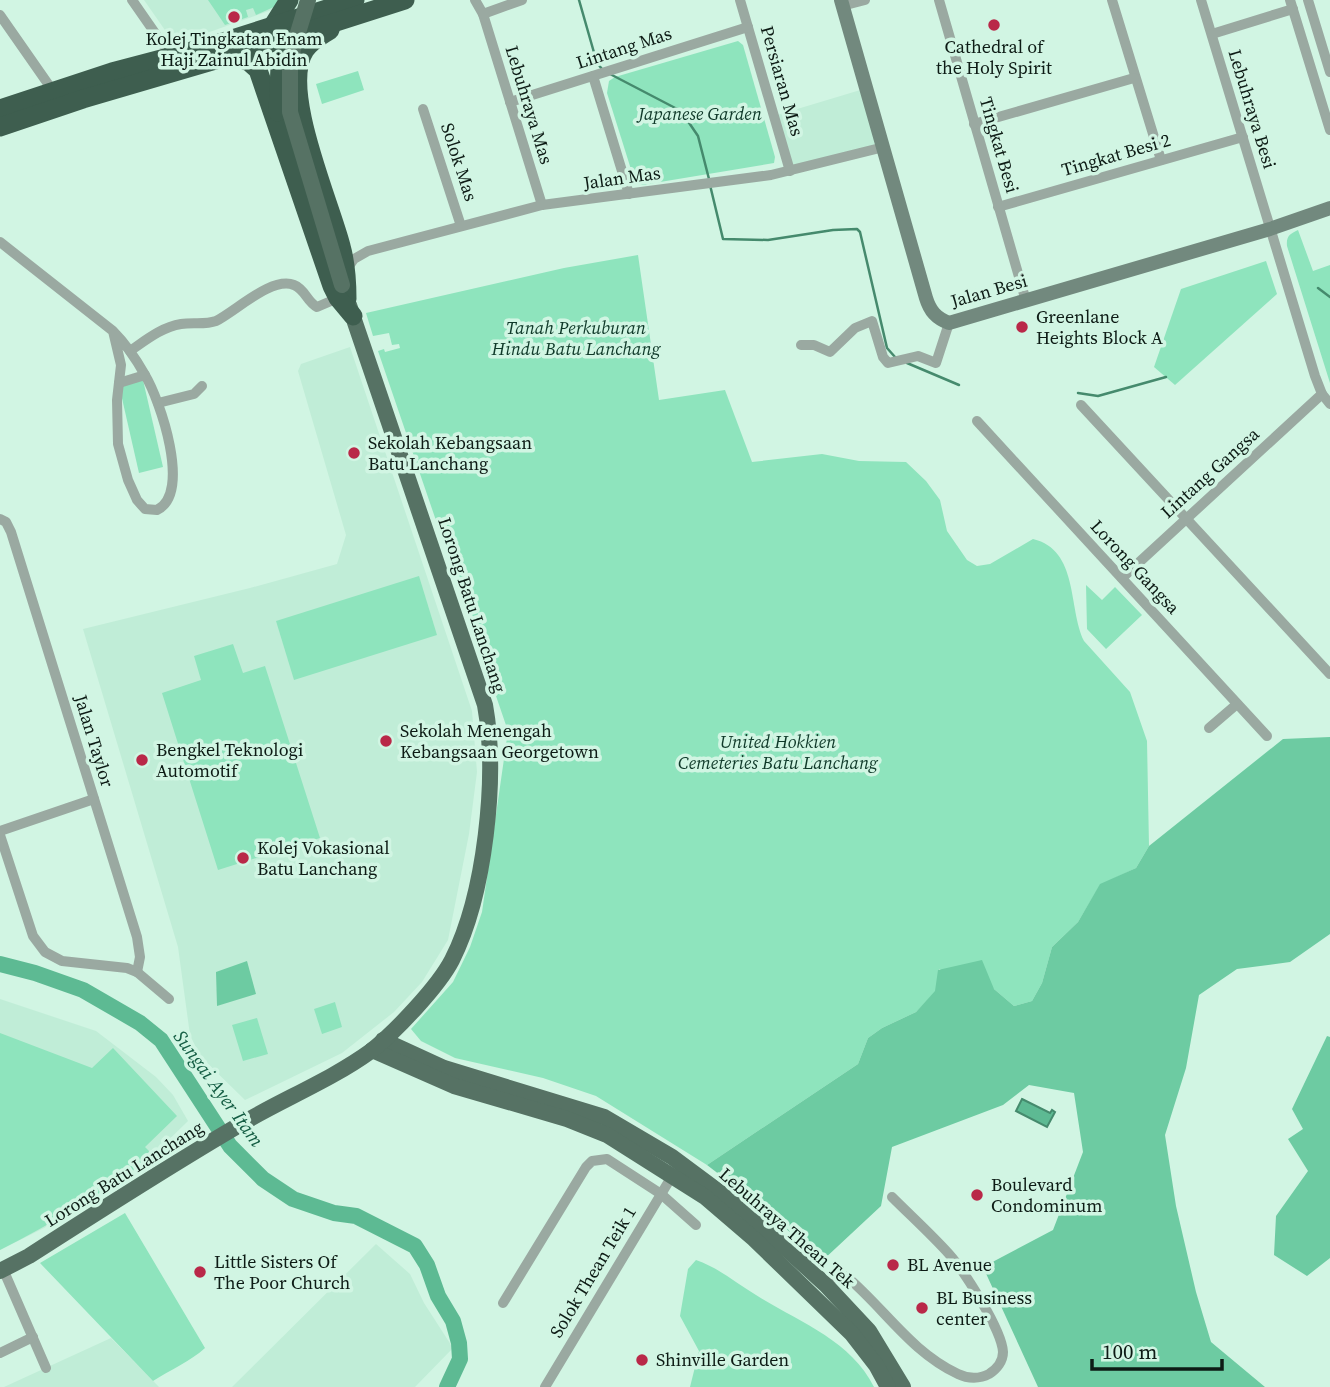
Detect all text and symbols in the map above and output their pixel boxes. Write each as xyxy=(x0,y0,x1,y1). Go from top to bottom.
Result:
marker: Kolej Tingkatan Enam Haji Zainul Abidin xyxy=(226,9,242,25)
marker: Cathedral of the Holy Spirit xyxy=(986,17,1002,33)
street label: Lintang Mas xyxy=(573,20,675,75)
street label: Persiaran Mas xyxy=(755,23,810,139)
place label: Kolej Tingkatan Enam Haji Zainul Abidin xyxy=(145,26,323,72)
place label: Cathedral of the Holy Spirit xyxy=(936,34,1052,80)
street label: Lebuhraya Mas xyxy=(500,42,559,167)
street label: Lebuhraya Besi xyxy=(1222,46,1283,172)
street label: Tingkat Besi xyxy=(974,94,1025,196)
park label: Japanese Garden xyxy=(635,101,762,126)
street label: Solok Mas xyxy=(435,120,484,204)
street label: Tingkat Besi 2 xyxy=(1058,127,1173,182)
street label: Jalan Mas xyxy=(581,160,662,195)
street label: Jalan Besi xyxy=(947,268,1030,314)
place label: Greenlane Heights Block A xyxy=(1036,304,1163,350)
park label: Tanah Perkuburan Hindu Batu Lanchang xyxy=(491,315,662,361)
marker: Greenlane Heights Block A xyxy=(1014,319,1030,335)
street label: Lintang Gangsa xyxy=(1155,421,1265,524)
place label: Sekolah Kebangsaan Batu Lanchang xyxy=(368,430,532,476)
marker: Sekolah Kebangsaan Batu Lanchang xyxy=(346,445,362,461)
street label: Lorong Batu Lanchang xyxy=(432,514,513,696)
street label: Lorong Gangsa xyxy=(1085,514,1186,620)
street label: Jalan Taylor xyxy=(68,691,120,790)
place label: Sekolah Menengah Kebangsaan Georgetown xyxy=(400,718,599,764)
park label: United Hokkien Cemeteries Batu Lanchang xyxy=(678,729,879,775)
marker: Sekolah Menengah Kebangsaan Georgetown xyxy=(378,733,394,749)
place label: Bengkel Teknologi Automotif xyxy=(156,737,303,783)
marker: Bengkel Teknologi Automotif xyxy=(134,752,150,768)
place label: Kolej Vokasional Batu Lanchang xyxy=(257,835,390,881)
marker: Kolej Vokasional Batu Lanchang xyxy=(235,850,251,866)
water label: Sungai Ayer Itam xyxy=(168,1024,270,1152)
street label: Lorong Batu Lanchang xyxy=(40,1115,208,1233)
street label: Lebuhraya Thean Tek xyxy=(714,1162,861,1294)
place label: Boulevard Condominum xyxy=(991,1172,1102,1218)
marker: Boulevard Condominum xyxy=(969,1187,985,1203)
street label: Solok Thean Teik 1 xyxy=(543,1201,642,1342)
place label: Little Sisters Of The Poor Church xyxy=(214,1249,350,1295)
place label: BL Avenue xyxy=(907,1252,992,1277)
marker: BL Avenue xyxy=(885,1257,901,1273)
marker: Little Sisters Of The Poor Church xyxy=(192,1264,208,1280)
place label: BL Business center xyxy=(936,1285,1032,1331)
marker: BL Business center xyxy=(914,1300,930,1316)
scale bar xyxy=(1092,1328,1222,1372)
text: 100 m xyxy=(1102,1337,1157,1366)
place label: Shinville Garden xyxy=(656,1347,789,1372)
marker: Shinville Garden xyxy=(634,1352,650,1368)

